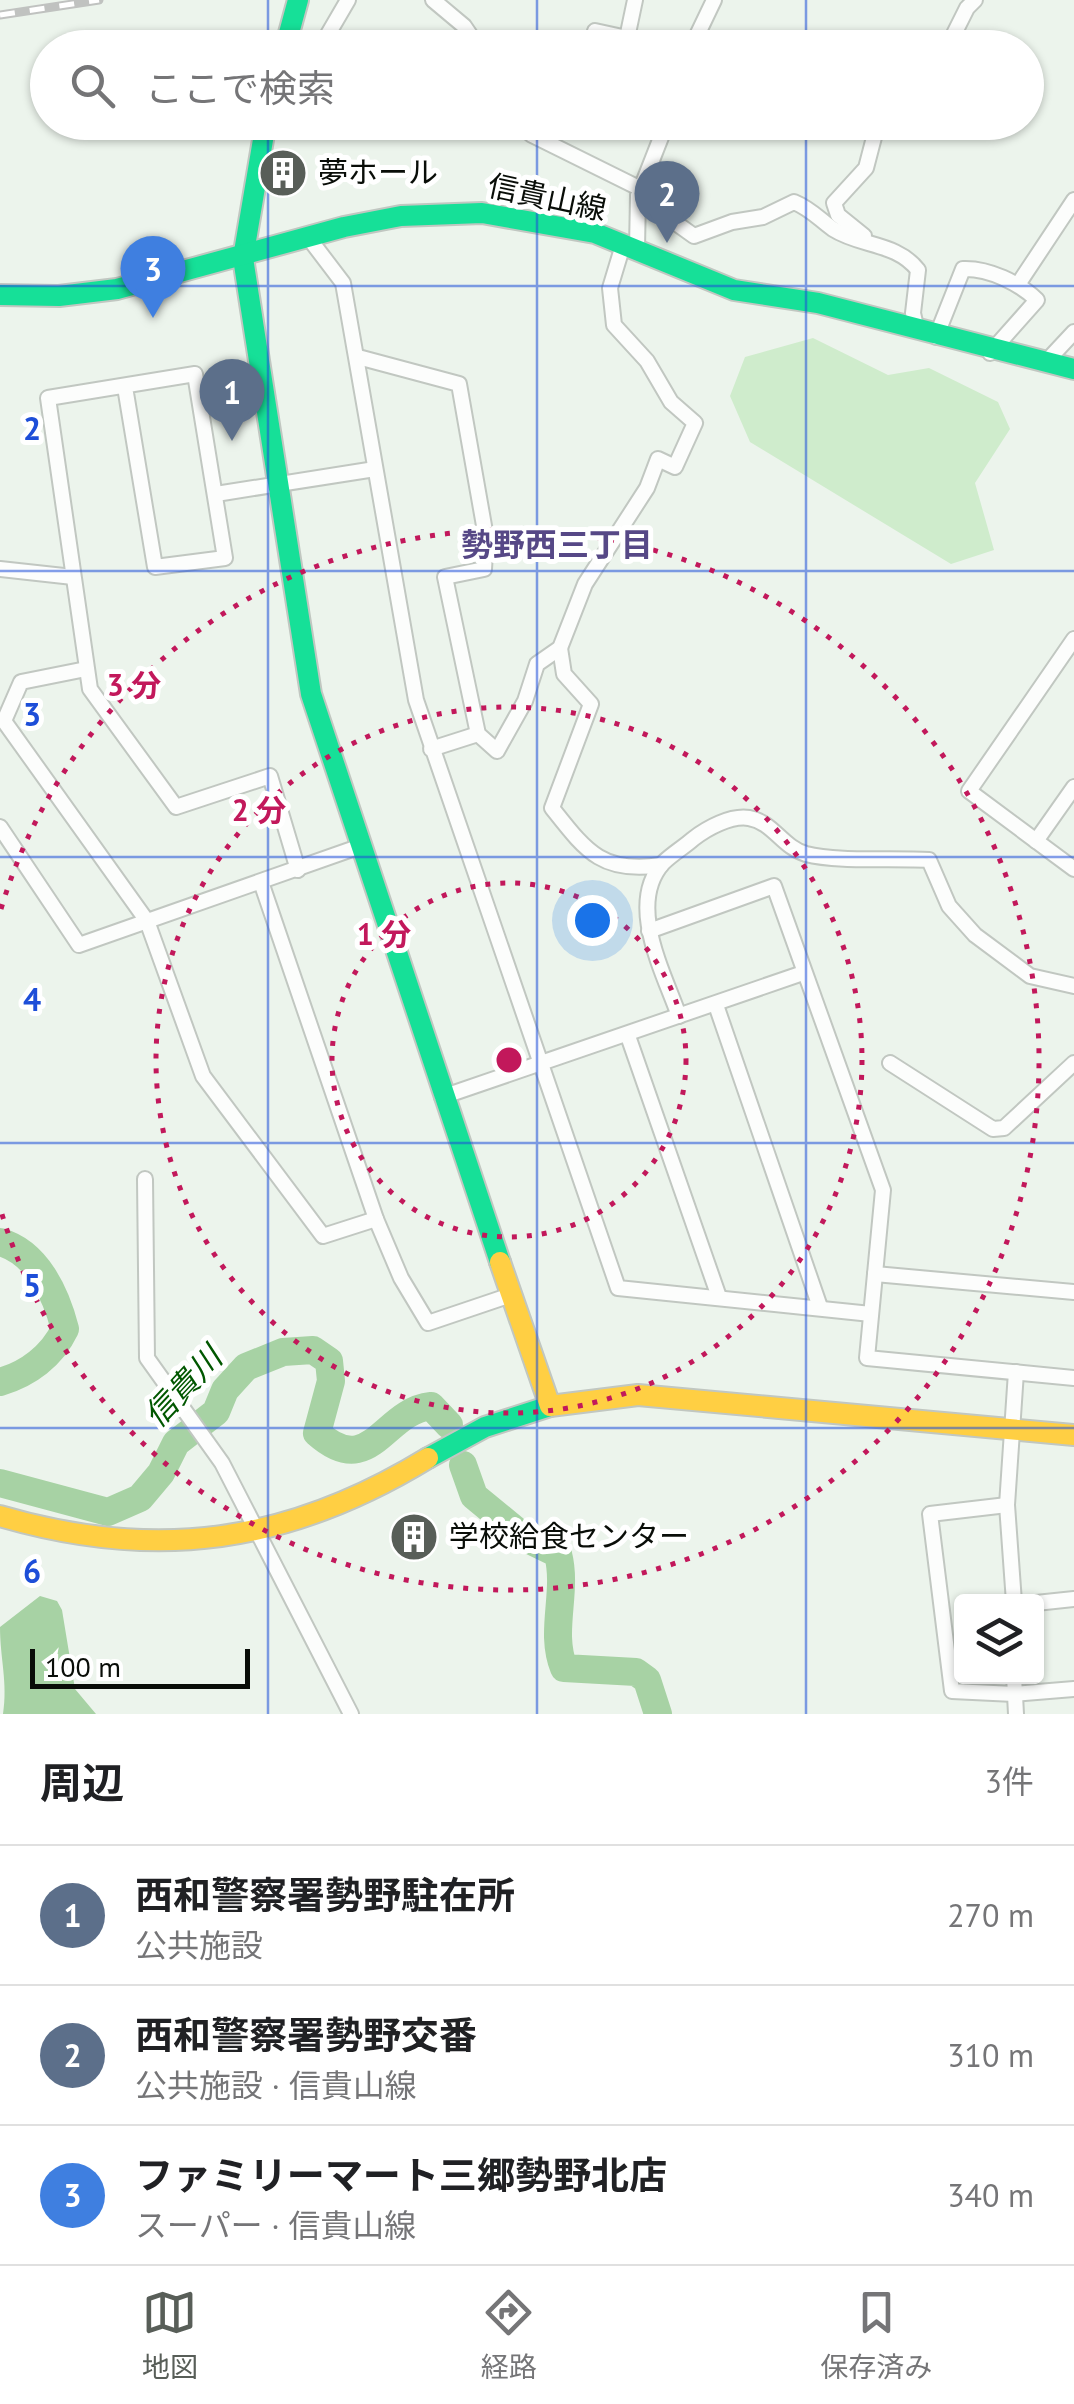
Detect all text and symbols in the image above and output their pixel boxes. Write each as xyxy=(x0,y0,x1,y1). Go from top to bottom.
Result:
search box xyxy=(30,30,1044,140)
icon: search xyxy=(65,58,120,113)
text: ここで検索 xyxy=(145,63,335,112)
building icon: 夢ホール xyxy=(257,147,309,199)
place label: 夢ホール xyxy=(318,152,438,191)
pin: 2 xyxy=(634,160,700,243)
street label: 信貴山線 xyxy=(485,165,610,228)
pin: 3 xyxy=(120,236,186,318)
pin: 1 xyxy=(200,358,264,441)
text: 2 xyxy=(23,407,41,449)
district label: 勢野西三丁目 xyxy=(461,523,653,565)
text: 3 分 xyxy=(107,665,161,704)
text: 3 xyxy=(23,693,41,735)
text: 2 分 xyxy=(232,790,286,829)
your location xyxy=(567,895,618,946)
text: 1 分 xyxy=(357,914,411,953)
text: 4 xyxy=(23,978,41,1020)
centre of rings xyxy=(491,1042,527,1078)
text: 5 xyxy=(23,1264,41,1306)
water label: 信貴川 xyxy=(134,1335,232,1436)
building icon: 学校給食センター xyxy=(388,1511,440,1563)
place label: 学校給食センター xyxy=(449,1516,689,1555)
text: 6 xyxy=(23,1550,41,1592)
map controls xyxy=(954,1594,1044,1684)
button: layers xyxy=(954,1594,1044,1684)
scale bar xyxy=(30,1644,250,1688)
text: 100 m xyxy=(45,1648,121,1685)
text: 周辺 xyxy=(40,1755,124,1810)
text: 3件 xyxy=(985,1760,1034,1802)
text: 西和警察署勢野駐在所 xyxy=(135,1870,515,1919)
text: 1 xyxy=(63,1894,82,1936)
text: 270 m xyxy=(947,1894,1034,1936)
text: 公共施設 xyxy=(135,1924,263,1966)
text: 西和警察署勢野交番 xyxy=(135,2010,477,2059)
text: 2 xyxy=(63,2034,82,2076)
text: 310 m xyxy=(947,2034,1034,2076)
text: 公共施設 · 信貴山線 xyxy=(135,2064,417,2106)
text: ファミリーマート三郷勢野北店 xyxy=(135,2150,667,2199)
text: 3 xyxy=(63,2174,82,2216)
text: 340 m xyxy=(947,2174,1034,2216)
text: スーパー · 信貴山線 xyxy=(135,2204,416,2246)
tab: 地図 xyxy=(142,2285,198,2385)
tab: 経路 xyxy=(481,2285,537,2385)
tab: 保存済み xyxy=(820,2285,932,2385)

